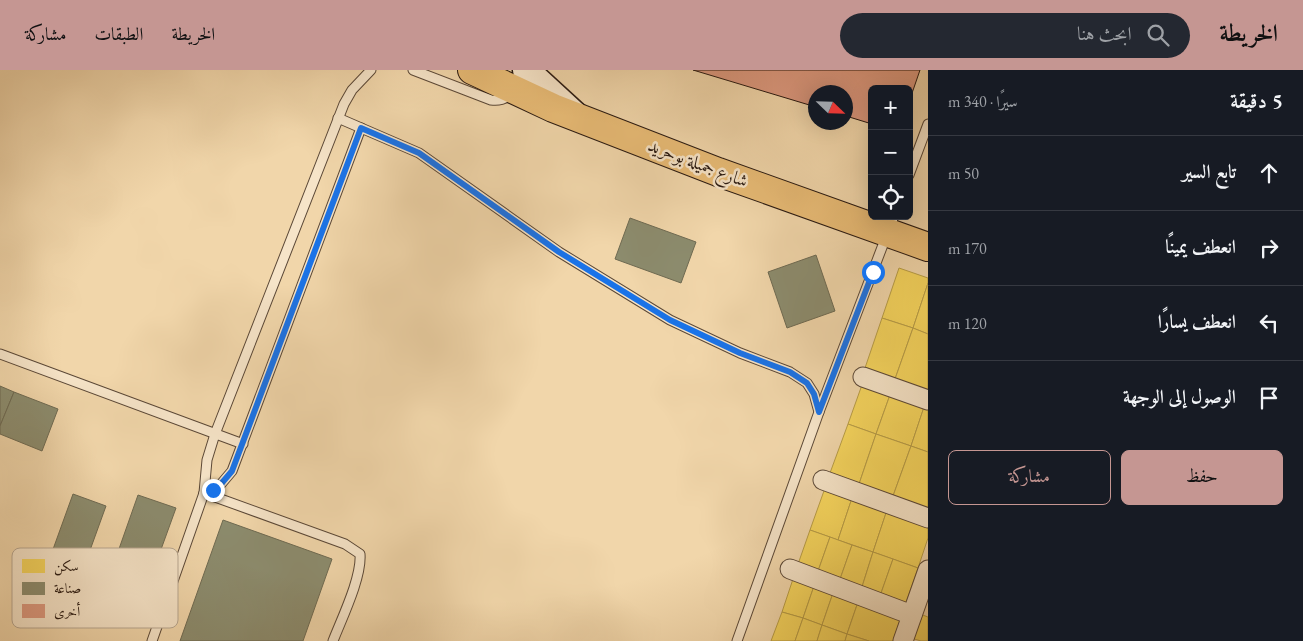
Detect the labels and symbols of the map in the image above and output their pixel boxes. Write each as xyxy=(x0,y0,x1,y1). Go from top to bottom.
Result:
north arrow xyxy=(808,85,853,130)
street label: شارع جميلة بوحريد xyxy=(643,133,751,196)
route start xyxy=(862,261,885,284)
route end xyxy=(202,479,225,502)
legend xyxy=(12,548,178,628)
text: سكن xyxy=(54,557,79,576)
text: صناعة xyxy=(54,579,81,597)
text: أخرى xyxy=(54,601,81,620)

